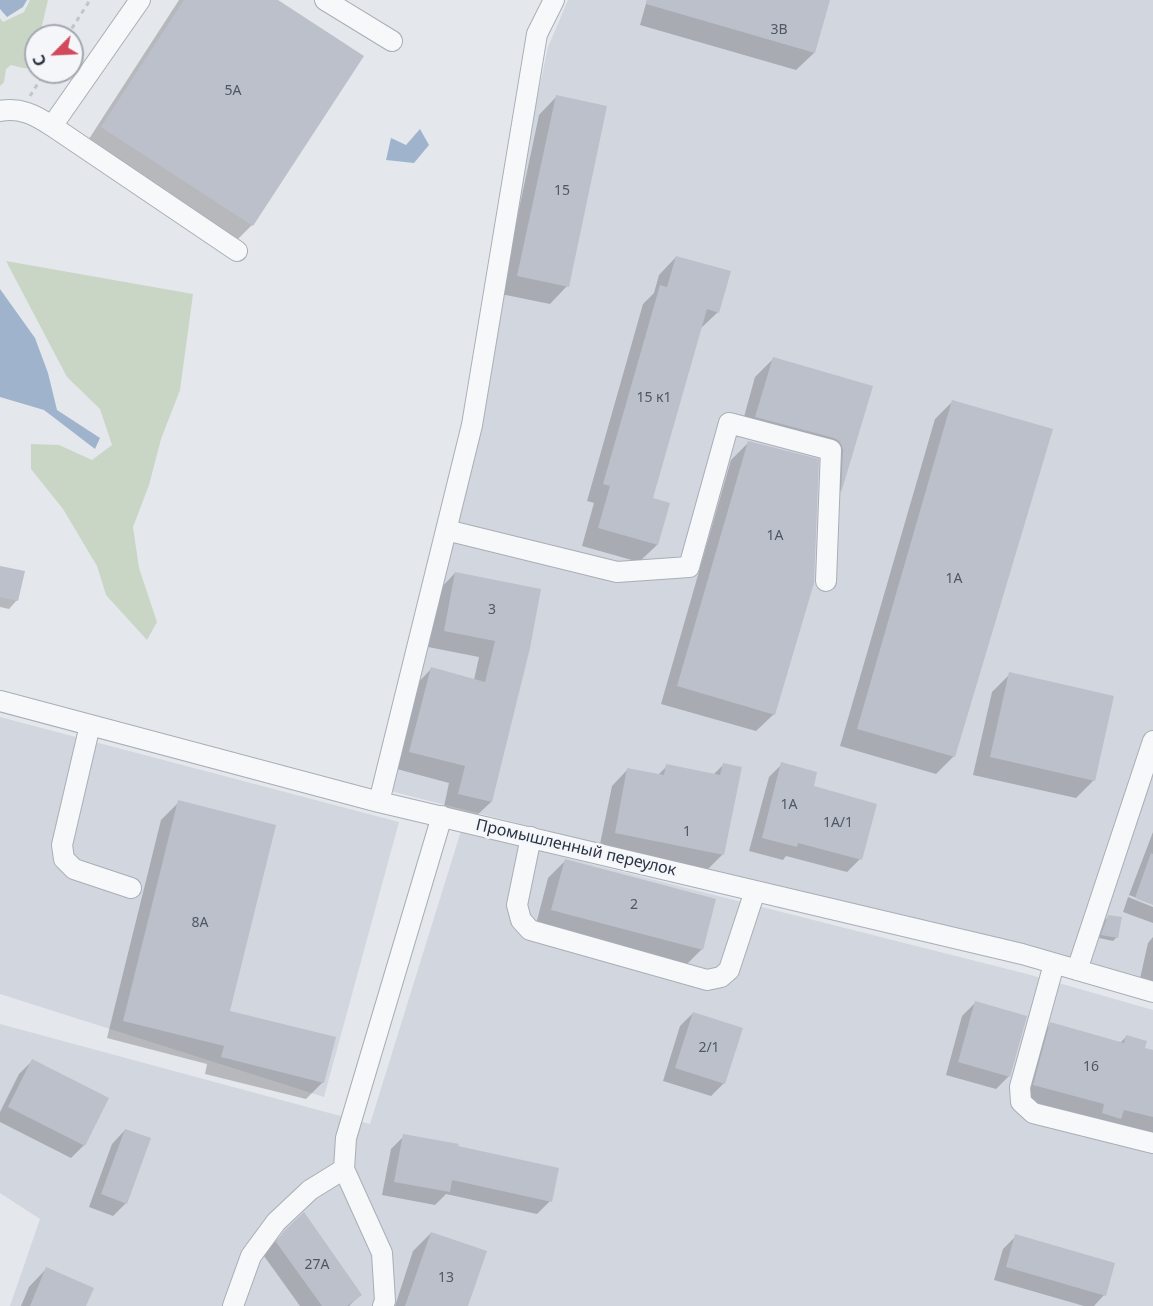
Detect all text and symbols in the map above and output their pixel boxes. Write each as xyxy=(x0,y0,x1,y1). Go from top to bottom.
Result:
house number: 3В xyxy=(770,22,788,38)
north arrow xyxy=(24,24,84,84)
text: С xyxy=(27,51,52,70)
house number: 5А xyxy=(225,83,241,99)
house number: 15 xyxy=(554,183,570,199)
house number: 15 к1 xyxy=(636,390,672,406)
house number: 1А xyxy=(767,528,783,544)
house number: 1А xyxy=(946,571,962,587)
house number: 3 xyxy=(488,602,496,618)
house number: 1А xyxy=(781,797,797,813)
house number: 1А/1 xyxy=(823,815,853,831)
street label: Промышленный переулок xyxy=(474,816,678,880)
house number: 1 xyxy=(683,824,691,840)
house number: 2 xyxy=(630,897,638,913)
house number: 8А xyxy=(192,915,208,931)
house number: 2/1 xyxy=(698,1040,720,1056)
house number: 16 xyxy=(1083,1059,1099,1075)
house number: 27А xyxy=(305,1257,329,1273)
house number: 13 xyxy=(438,1270,454,1286)

